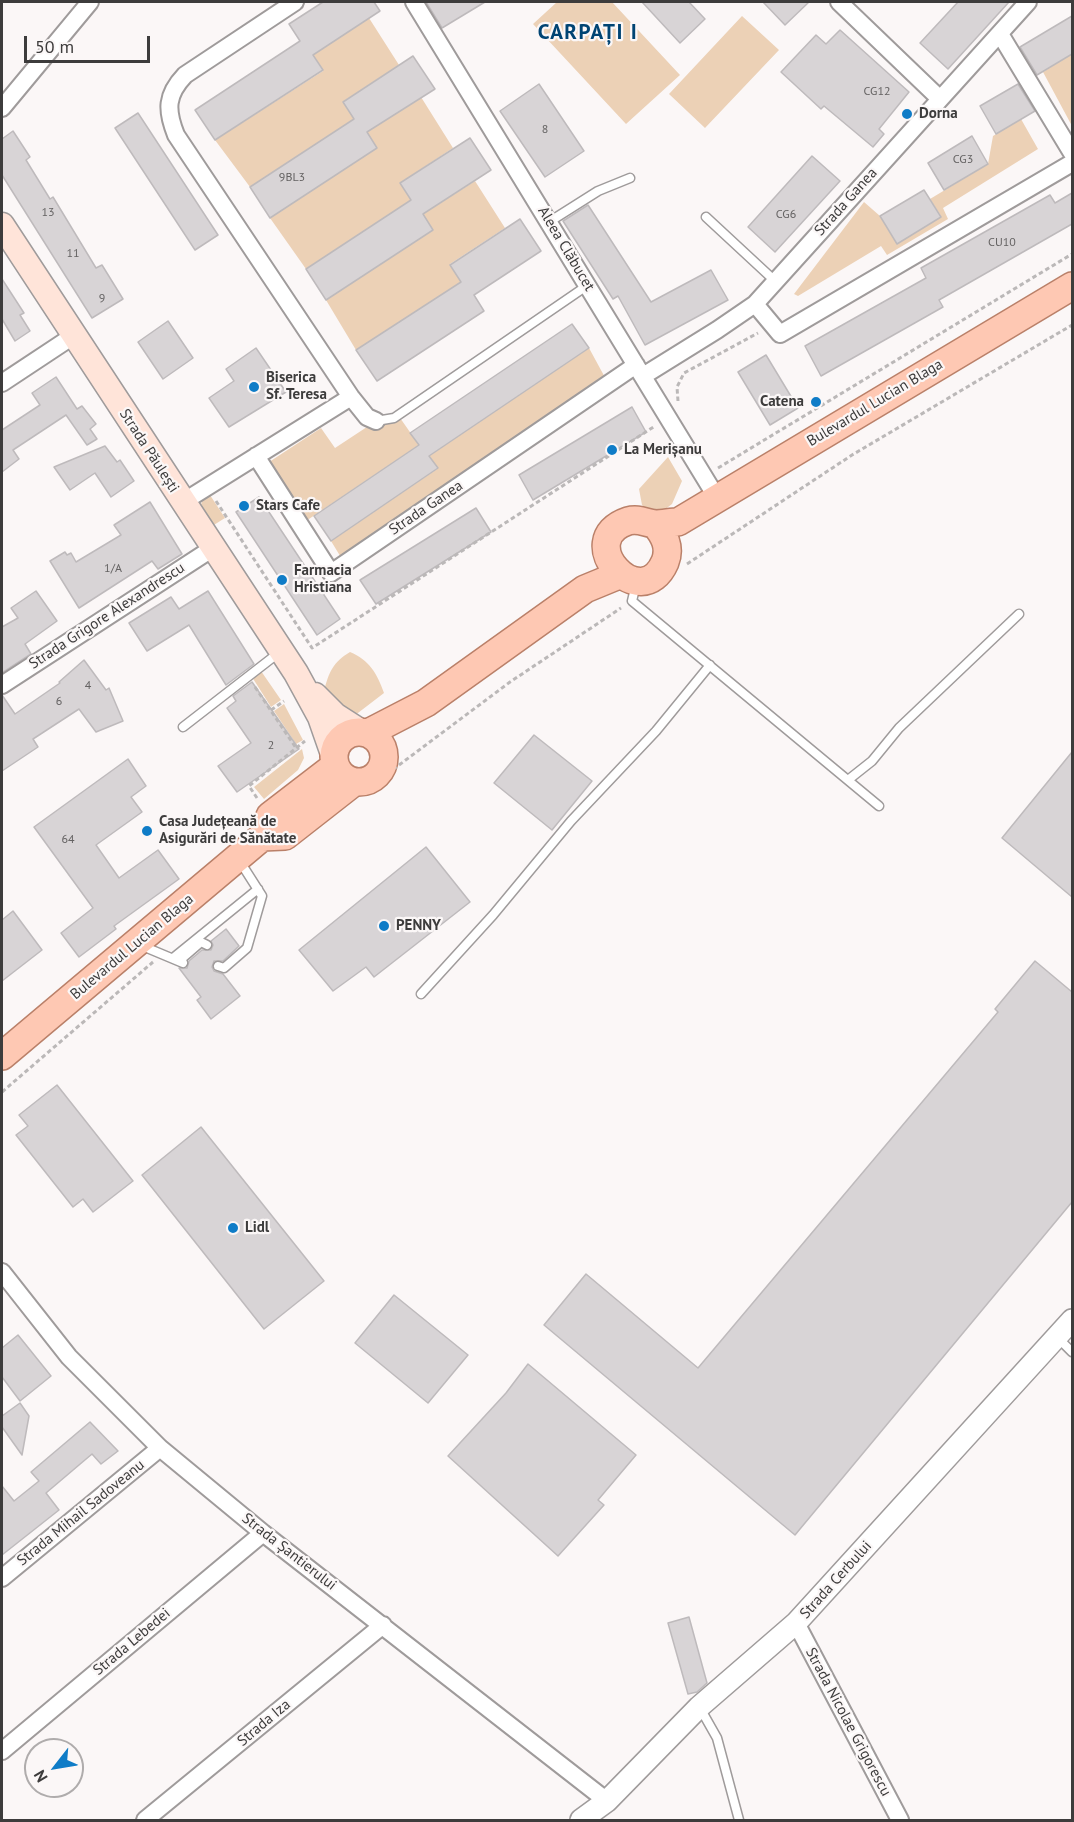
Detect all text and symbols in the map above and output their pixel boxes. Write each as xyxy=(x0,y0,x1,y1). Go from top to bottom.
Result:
district label: CARPAȚI I xyxy=(538,20,638,46)
scale bar xyxy=(27,24,153,62)
text: 50 m xyxy=(35,35,74,58)
house number: CG12 xyxy=(864,85,890,99)
place label: Dorna xyxy=(919,105,958,123)
marker: Dorna xyxy=(900,107,914,121)
house number: 8 xyxy=(542,123,548,137)
house number: CG3 xyxy=(953,153,973,167)
street label: Strada Ganea xyxy=(811,164,881,240)
house number: 9BL3 xyxy=(279,171,305,185)
street label: Aleea Clăbucet xyxy=(534,203,598,295)
house number: 13 xyxy=(41,206,55,220)
house number: CG6 xyxy=(776,208,796,222)
house number: CU10 xyxy=(988,236,1016,250)
house number: 11 xyxy=(66,247,80,261)
house number: 9 xyxy=(99,292,105,306)
street label: Bulevardul Lucian Blaga xyxy=(804,355,946,451)
place label: Biserica Sf. Teresa xyxy=(266,369,327,404)
marker: Biserica Sf. Teresa xyxy=(247,380,261,394)
place label: Catena xyxy=(760,393,804,411)
marker: Catena xyxy=(809,395,823,409)
street label: Strada Păulești xyxy=(115,406,183,496)
place label: La Merișanu xyxy=(624,441,702,459)
marker: La Merișanu xyxy=(605,443,619,457)
street label: Strada Ganea xyxy=(386,477,466,539)
place label: Stars Cafe xyxy=(256,497,320,515)
marker: Stars Cafe xyxy=(237,499,251,513)
street label: Strada Grigore Alexandrescu xyxy=(26,559,188,673)
house number: 1/A xyxy=(104,562,122,576)
place label: Farmacia Hristiana xyxy=(294,562,352,597)
marker: Farmacia Hristiana xyxy=(275,573,289,587)
house number: 4 xyxy=(85,679,91,693)
house number: 6 xyxy=(56,695,62,709)
house number: 2 xyxy=(268,739,274,753)
place label: Casa Județeană de Asigurări de Sănătate xyxy=(159,813,296,848)
marker: Casa Județeană de Asigurări de Sănătate xyxy=(140,824,154,838)
house number: 64 xyxy=(61,833,75,847)
street label: Bulevardul Lucian Blaga xyxy=(67,890,197,1004)
place label: PENNY xyxy=(396,917,441,935)
marker: PENNY xyxy=(377,919,391,933)
place label: Lidl xyxy=(245,1219,269,1237)
marker: Lidl xyxy=(226,1221,240,1235)
street label: Strada Mihail Sadoveanu xyxy=(14,1456,148,1570)
street label: Strada Șantierului xyxy=(238,1509,340,1595)
street label: Strada Cerbului xyxy=(796,1537,876,1623)
street label: Strada Lebedei xyxy=(90,1605,174,1679)
street label: Strada Nicolae Grigorescu xyxy=(801,1645,895,1799)
street label: Strada Iza xyxy=(234,1696,294,1750)
north arrow xyxy=(24,1738,84,1798)
text: N xyxy=(29,1767,52,1786)

